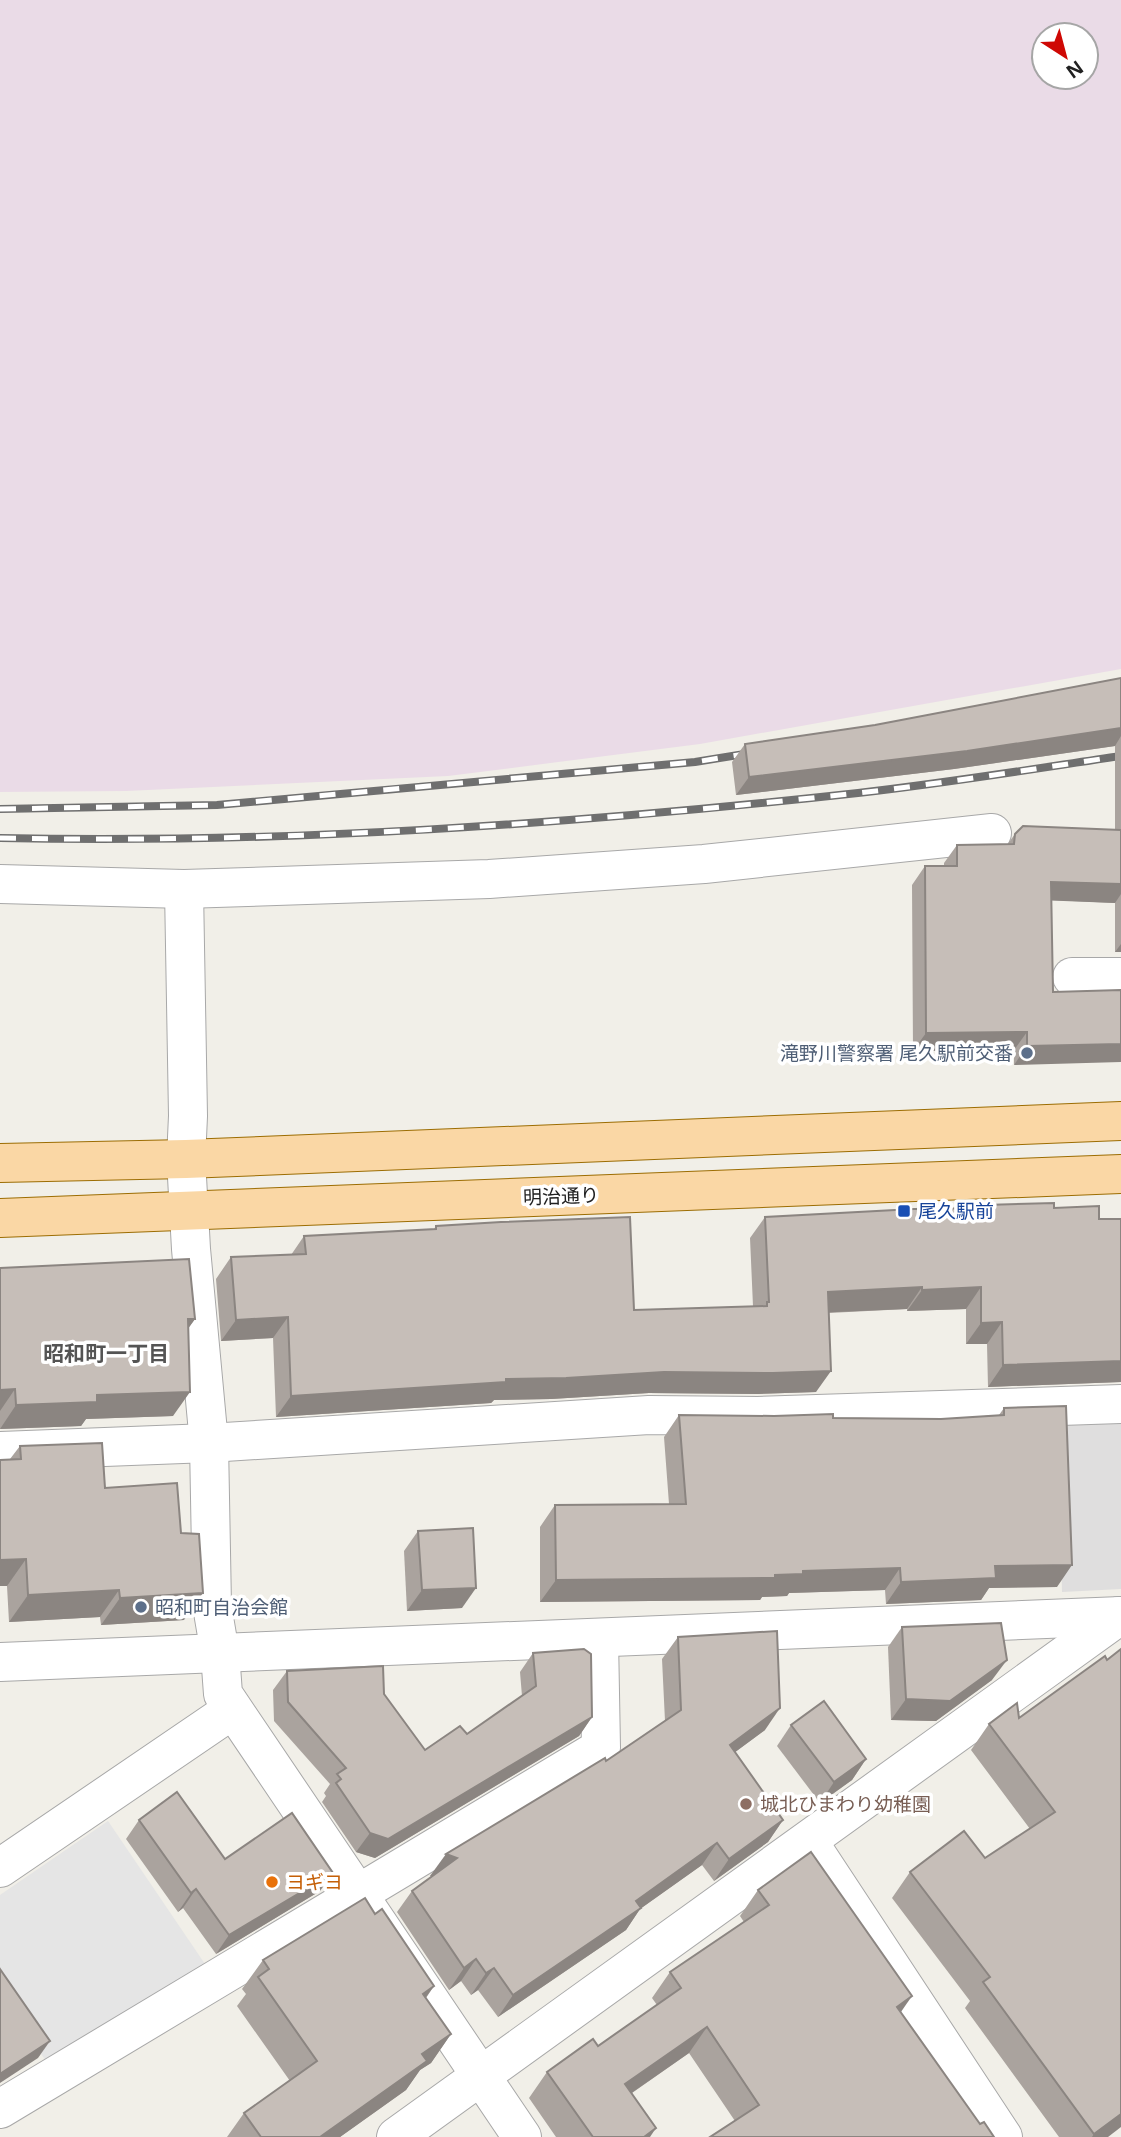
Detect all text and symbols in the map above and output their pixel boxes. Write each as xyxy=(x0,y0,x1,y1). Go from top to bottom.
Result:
north arrow xyxy=(1030,21,1100,91)
text: N xyxy=(1061,55,1089,85)
place label: 滝野川警察署 尾久駅前交番 xyxy=(780,1040,1013,1066)
marker: 滝野川警察署 尾久駅前交番 xyxy=(1019,1045,1035,1061)
street label: 明治通り xyxy=(523,1182,599,1210)
place label: 尾久駅前 xyxy=(918,1198,994,1224)
marker: 尾久駅前 xyxy=(896,1203,912,1219)
district label: 昭和町一丁目 xyxy=(43,1339,169,1367)
place label: 昭和町自治会館 xyxy=(155,1594,288,1620)
marker: 昭和町自治会館 xyxy=(133,1599,149,1615)
place label: 城北ひまわり幼稚園 xyxy=(760,1791,931,1817)
marker: 城北ひまわり幼稚園 xyxy=(738,1796,754,1812)
place label: ヨギヨ xyxy=(286,1869,343,1895)
marker: ヨギヨ xyxy=(264,1874,280,1890)

